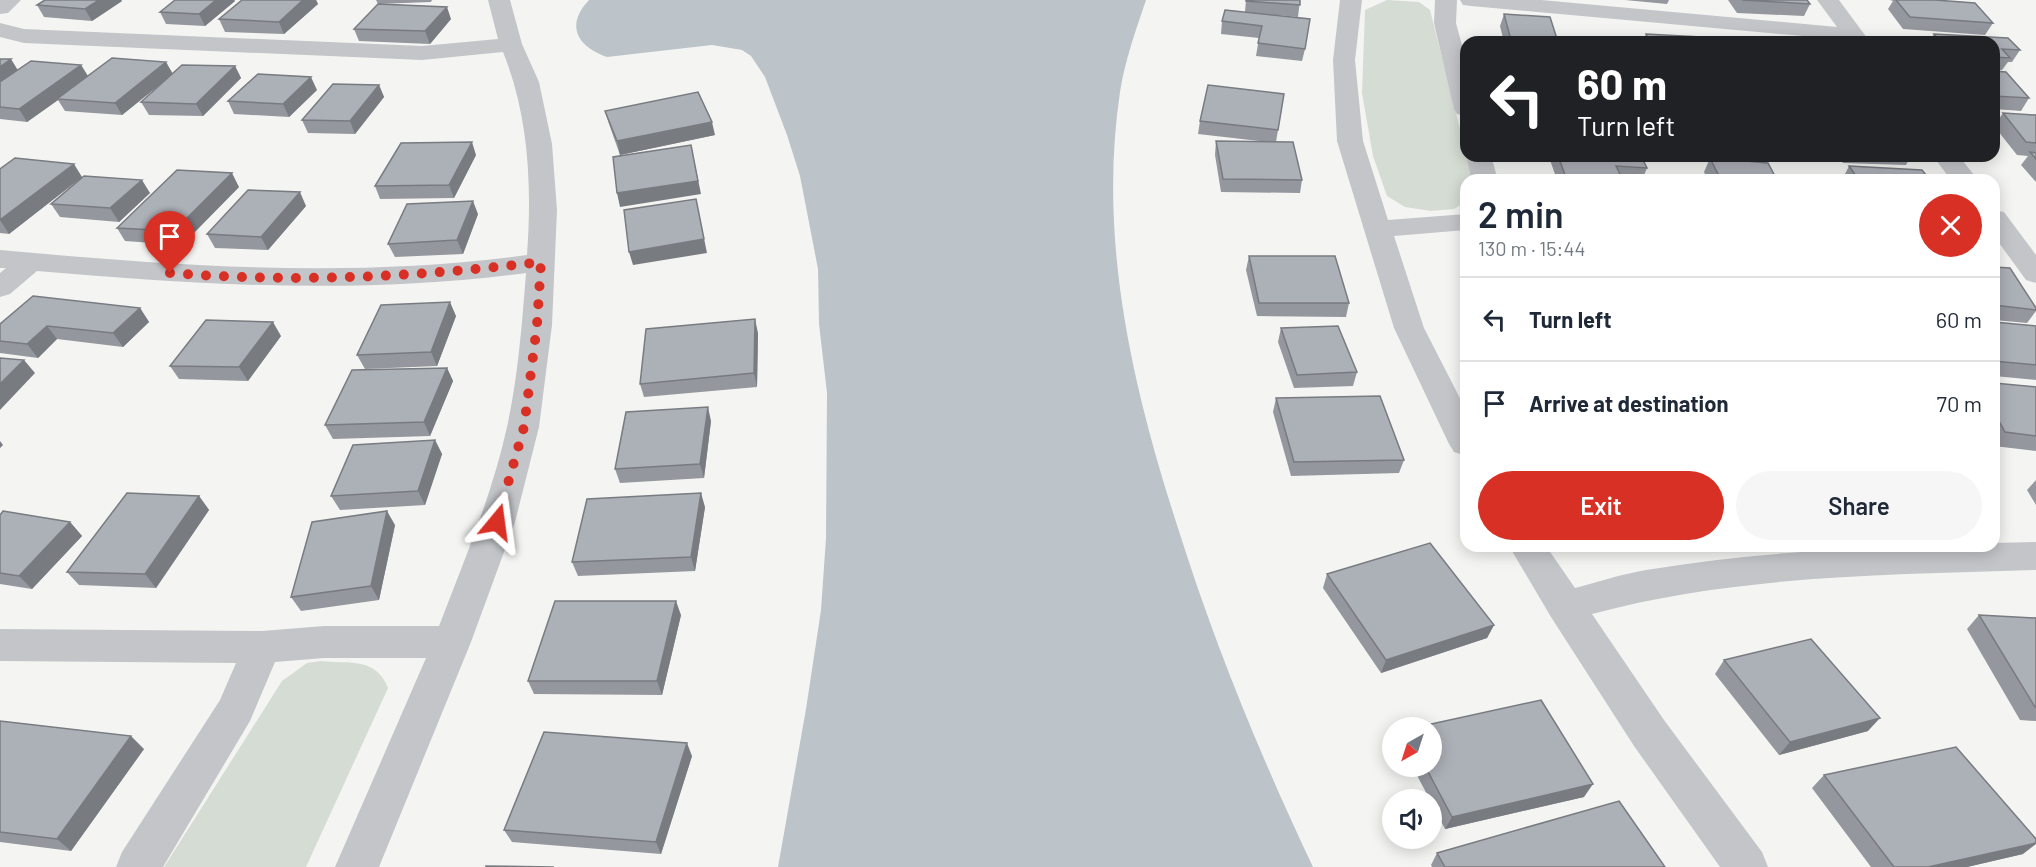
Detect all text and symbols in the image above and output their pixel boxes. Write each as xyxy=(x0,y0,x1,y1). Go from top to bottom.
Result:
text: 60 m xyxy=(1577,58,1667,108)
icon: left xyxy=(1478,60,1556,138)
text: Turn left xyxy=(1577,109,1675,141)
text: 2 min xyxy=(1478,192,1564,235)
button: close xyxy=(1919,194,1982,257)
pin xyxy=(144,211,195,273)
icon: arrive xyxy=(153,220,186,253)
text: 130 m · 15:44 xyxy=(1478,236,1585,260)
icon: left xyxy=(1478,303,1511,336)
text: Turn left xyxy=(1529,306,1612,332)
text: 60 m xyxy=(1936,306,1982,332)
icon: arrive xyxy=(1478,387,1511,420)
text: Arrive at destination xyxy=(1529,390,1728,416)
text: 70 m xyxy=(1937,390,1982,416)
button: Exit xyxy=(1478,471,1724,540)
button: Share xyxy=(1736,471,1982,540)
position arrow xyxy=(465,490,529,554)
north arrow xyxy=(1382,717,1442,777)
map controls xyxy=(1382,717,1442,849)
button: sound xyxy=(1382,789,1442,849)

